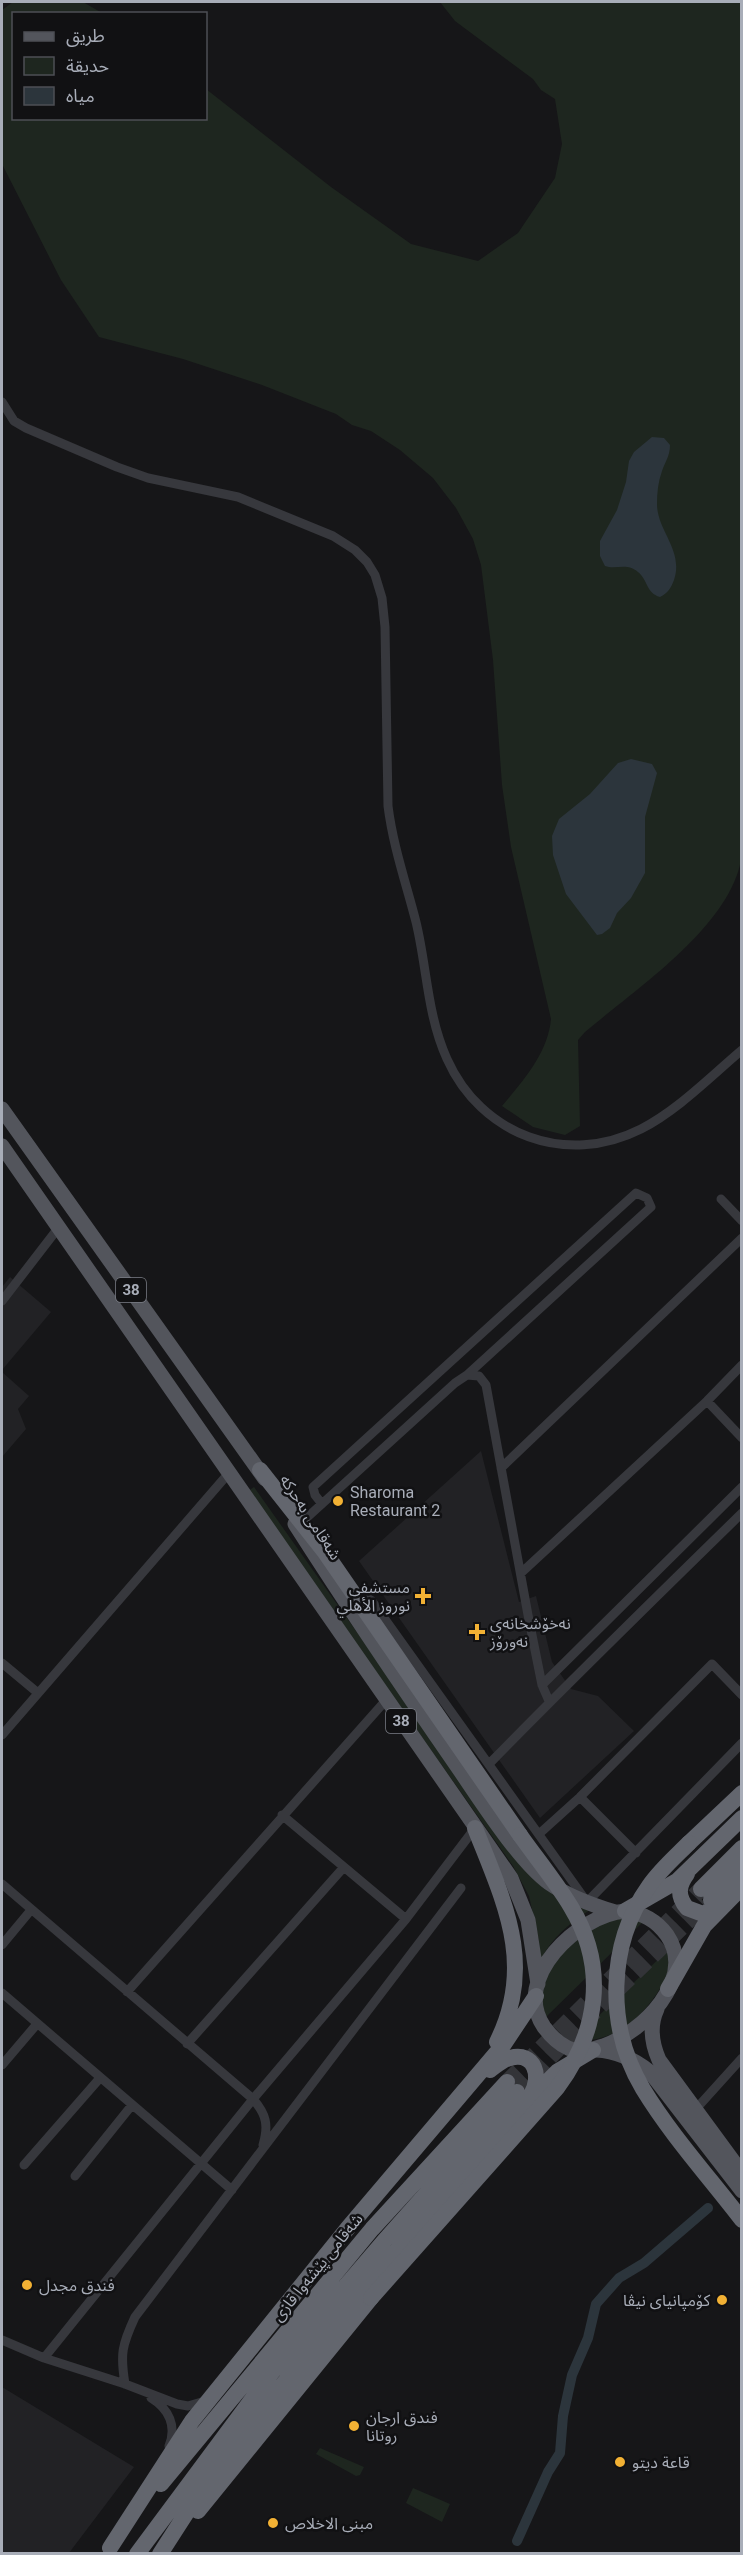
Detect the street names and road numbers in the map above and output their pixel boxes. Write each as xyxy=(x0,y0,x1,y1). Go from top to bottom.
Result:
road number: 38 xyxy=(116,1278,146,1302)
street label: شەقامی بەحرکە xyxy=(276,1471,345,1563)
road number: 38 xyxy=(386,1709,416,1733)
street label: شەقامی پێشەوا قازی xyxy=(268,2210,368,2326)

